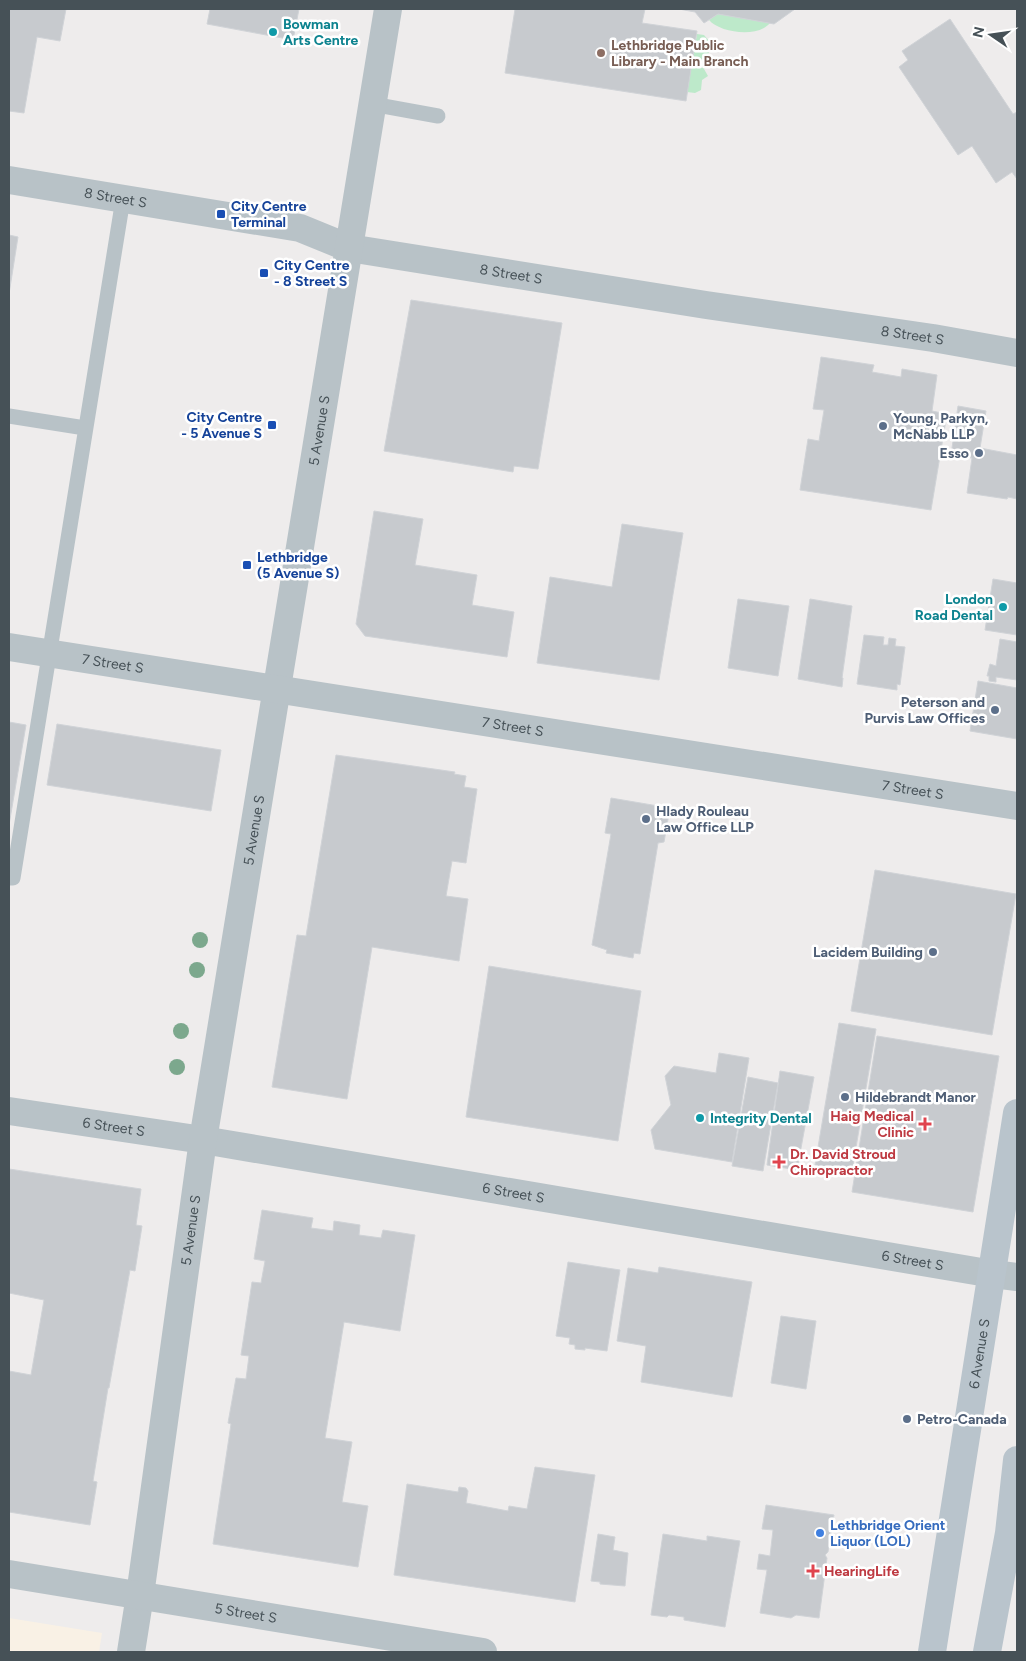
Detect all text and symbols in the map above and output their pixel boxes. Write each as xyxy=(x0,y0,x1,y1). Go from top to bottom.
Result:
north arrow xyxy=(966,10,1016,60)
place label: Bowman Arts Centre xyxy=(283,16,359,49)
text: N xyxy=(969,25,988,39)
marker: Bowman Arts Centre xyxy=(267,26,279,38)
place label: Lethbridge Public Library - Main Branch xyxy=(611,37,748,70)
marker: Lethbridge Public Library - Main Branch xyxy=(595,47,607,59)
street label: 8 Street S xyxy=(83,184,148,211)
place label: City Centre Terminal xyxy=(231,198,307,231)
marker: City Centre Terminal xyxy=(215,208,227,220)
place label: City Centre - 8 Street S xyxy=(274,257,350,290)
street label: 8 Street S xyxy=(478,260,544,287)
marker: City Centre - 8 Street S xyxy=(258,267,270,279)
street label: 8 Street S xyxy=(880,322,945,348)
street label: 5 Avenue S xyxy=(305,394,333,467)
place label: City Centre - 5 Avenue S xyxy=(181,409,262,442)
place label: Young, Parkyn, McNabb LLP xyxy=(893,410,989,443)
marker: City Centre - 5 Avenue S xyxy=(266,419,278,431)
marker: Young, Parkyn, McNabb LLP xyxy=(877,420,889,432)
place label: Esso xyxy=(940,445,969,462)
marker: Esso xyxy=(973,447,985,459)
place label: Lethbridge (5 Avenue S) xyxy=(257,549,339,582)
marker: Lethbridge (5 Avenue S) xyxy=(241,559,253,571)
place label: London Road Dental xyxy=(915,591,993,624)
marker: London Road Dental xyxy=(997,601,1009,613)
street label: 7 Street S xyxy=(81,650,145,677)
place label: Peterson and Purvis Law Offices xyxy=(865,694,985,727)
marker: Peterson and Purvis Law Offices xyxy=(989,704,1001,716)
street label: 7 Street S xyxy=(481,713,545,740)
street label: 7 Street S xyxy=(881,776,945,803)
street label: 5 Avenue S xyxy=(240,794,268,867)
place label: Hlady Rouleau Law Office LLP xyxy=(656,803,754,836)
marker: Hlady Rouleau Law Office LLP xyxy=(640,813,652,825)
place label: Lacidem Building xyxy=(813,944,923,961)
marker: Lacidem Building xyxy=(927,946,939,958)
place label: Hildebrandt Manor xyxy=(855,1089,977,1106)
marker: Hildebrandt Manor xyxy=(839,1091,851,1103)
place label: Haig Medical Clinic xyxy=(830,1108,914,1141)
place label: Integrity Dental xyxy=(710,1110,812,1127)
marker: Integrity Dental xyxy=(694,1112,706,1124)
street label: 6 Street S xyxy=(82,1114,146,1140)
marker: Haig Medical Clinic xyxy=(918,1117,932,1131)
place label: Dr. David Stroud Chiropractor xyxy=(790,1146,896,1179)
marker: Dr. David Stroud Chiropractor xyxy=(772,1155,786,1169)
street label: 6 Street S xyxy=(481,1179,546,1206)
street label: 5 Avenue S xyxy=(177,1194,204,1267)
street label: 6 Street S xyxy=(880,1247,945,1274)
street label: 6 Avenue S xyxy=(965,1317,993,1390)
place label: Petro-Canada xyxy=(917,1411,1007,1428)
marker: Petro-Canada xyxy=(901,1413,913,1425)
place label: Lethbridge Orient Liquor (LOL) xyxy=(830,1517,946,1550)
marker: Lethbridge Orient Liquor (LOL) xyxy=(814,1527,826,1539)
place label: HearingLife xyxy=(824,1563,900,1580)
marker: HearingLife xyxy=(806,1564,820,1578)
street label: 5 Street S xyxy=(213,1599,278,1626)

